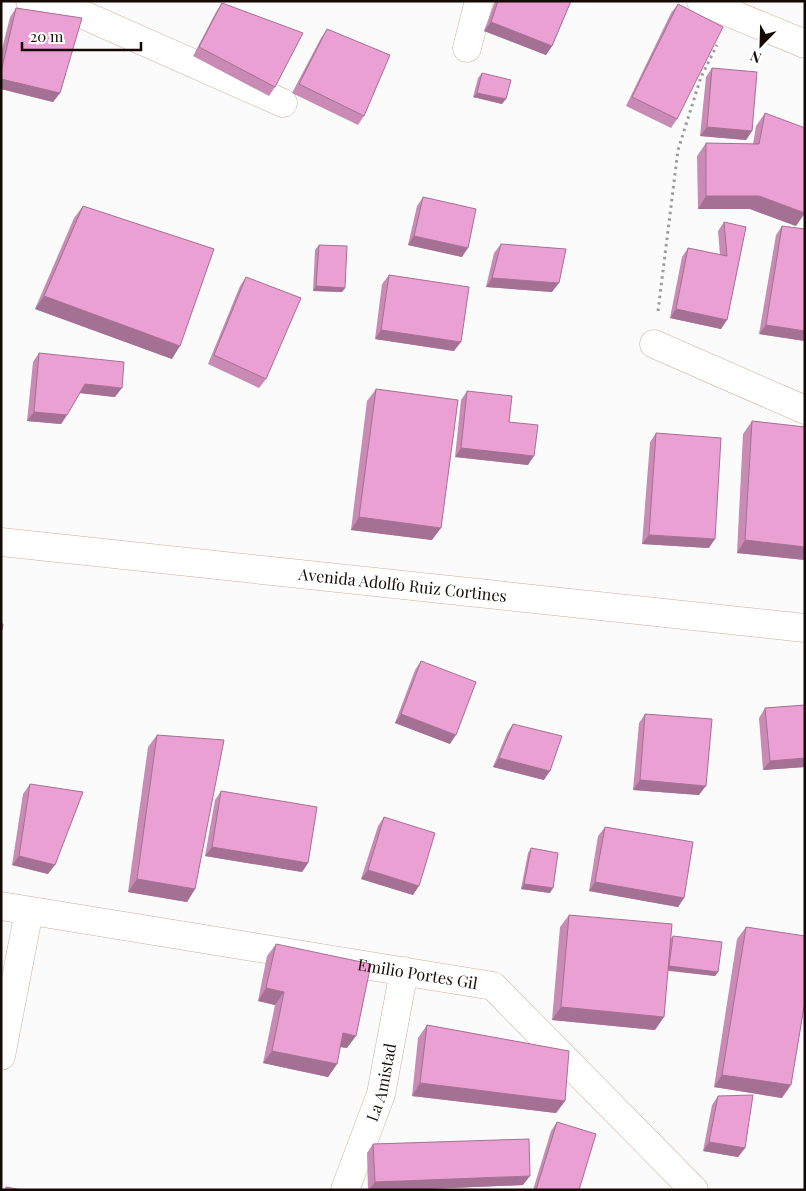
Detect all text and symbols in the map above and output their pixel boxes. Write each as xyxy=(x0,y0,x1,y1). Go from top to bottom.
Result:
scale bar xyxy=(22,20,141,52)
north arrow xyxy=(736,20,786,70)
text: 20 m xyxy=(30,26,64,46)
text: N xyxy=(747,47,764,68)
street label: Avenida Adolfo Ruiz Cortines xyxy=(297,563,508,606)
street label: Emilio Portes Gil xyxy=(356,953,480,993)
street label: La Amistad xyxy=(361,1041,400,1124)

